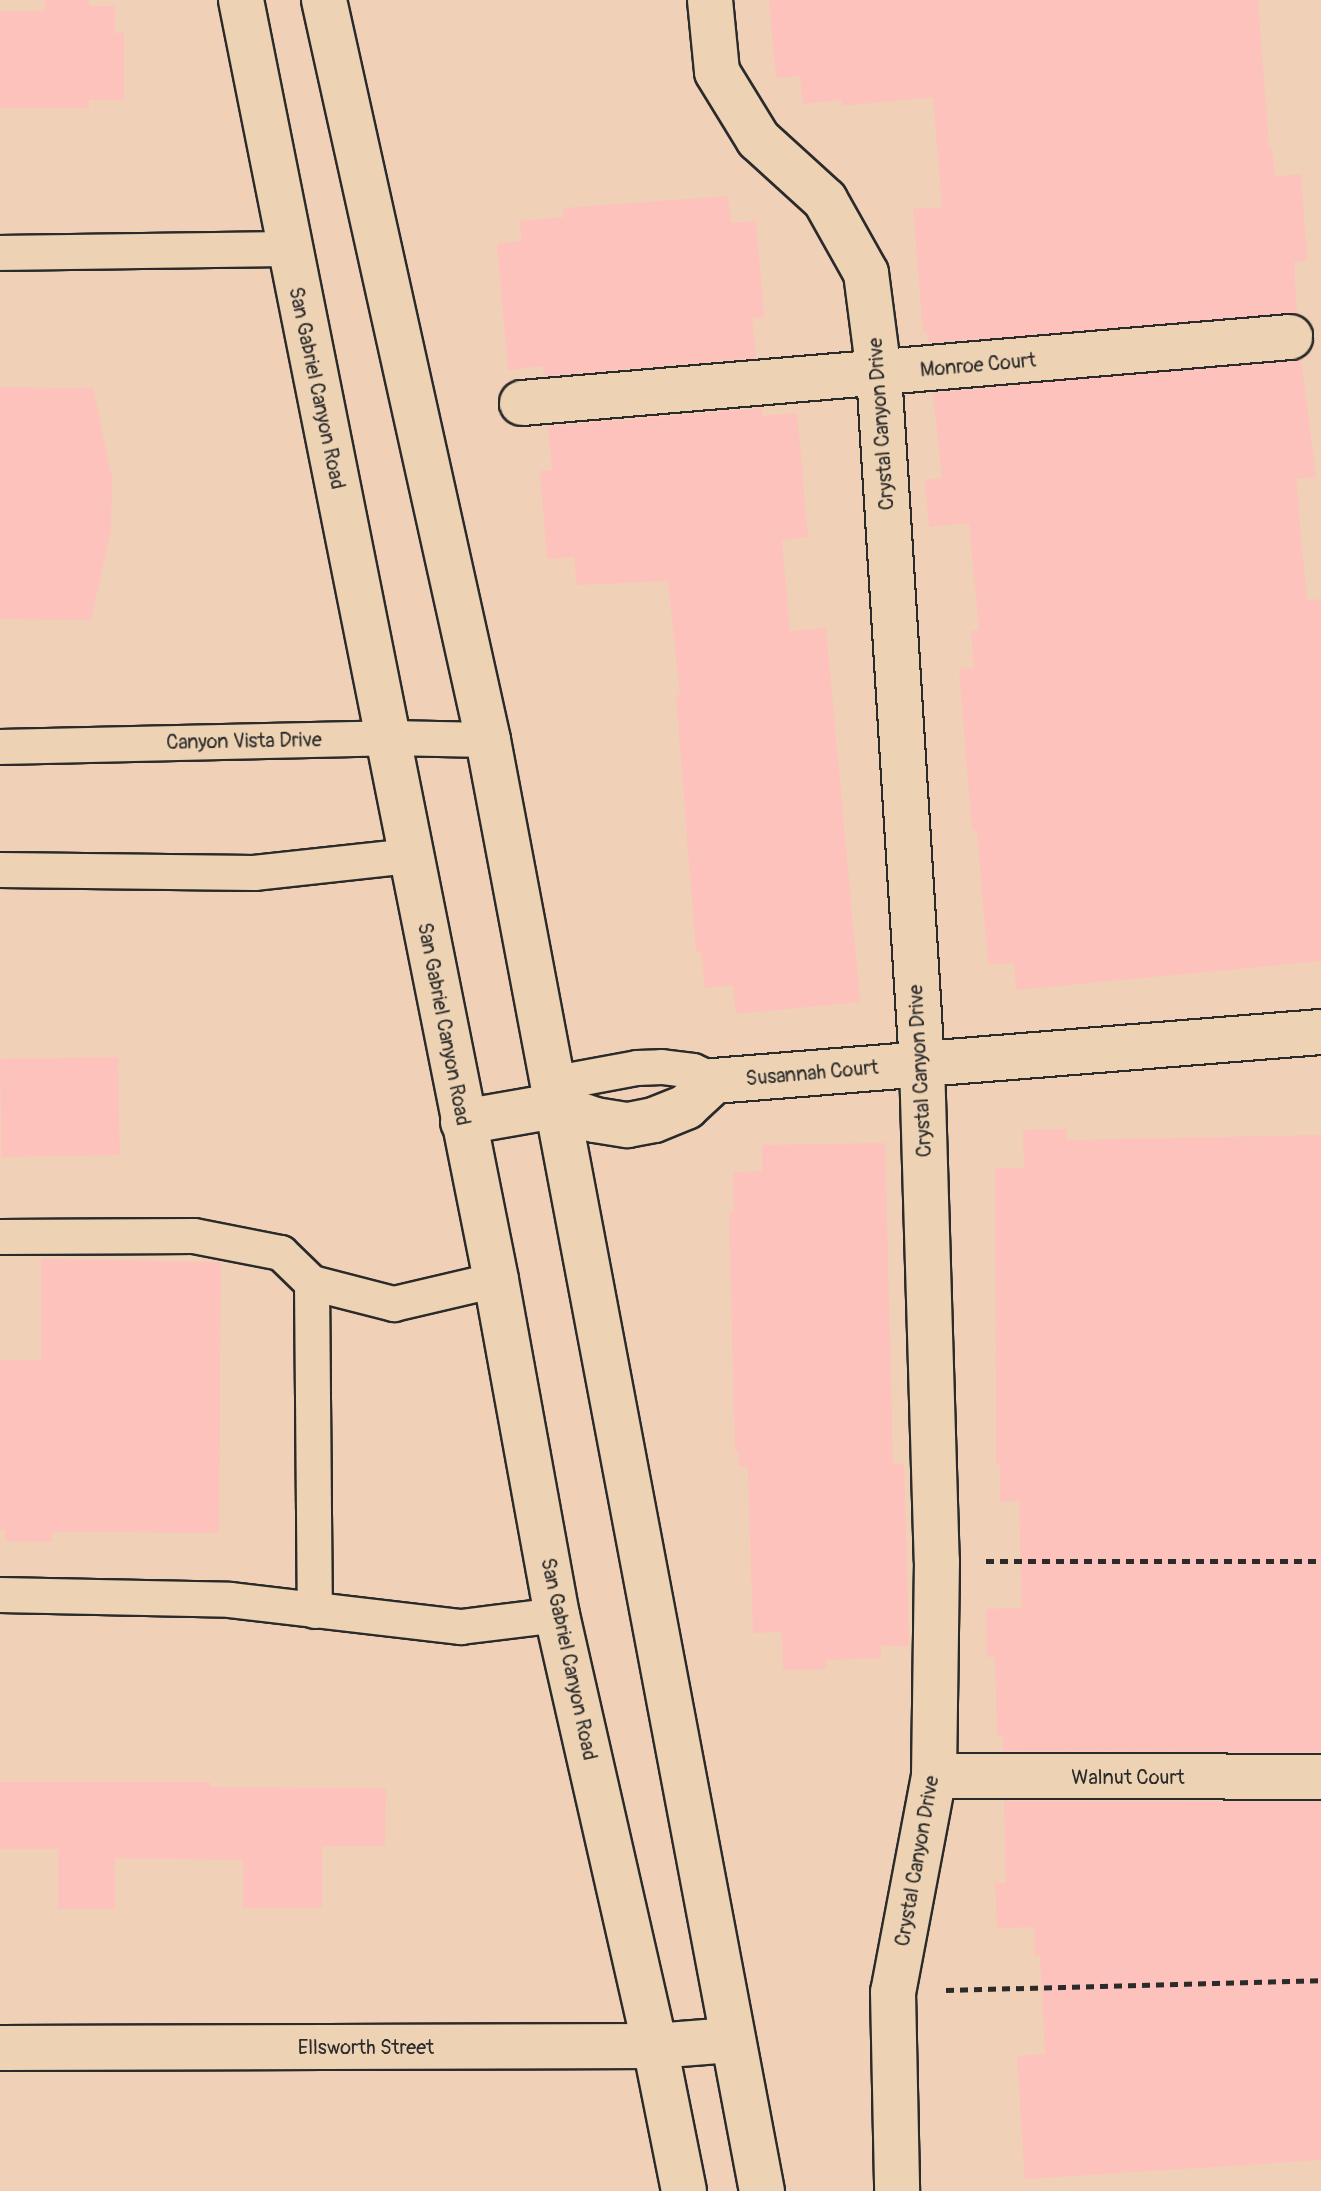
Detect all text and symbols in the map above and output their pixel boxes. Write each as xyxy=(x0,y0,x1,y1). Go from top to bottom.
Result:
street label: San Gabriel Canyon Road xyxy=(284,285,350,491)
street label: Crystal Canyon Drive xyxy=(863,337,899,511)
street label: Monroe Court xyxy=(919,348,1037,382)
street label: Canyon Vista Drive xyxy=(166,728,322,754)
street label: San Gabriel Canyon Road xyxy=(413,921,475,1127)
street label: Crystal Canyon Drive xyxy=(903,984,937,1158)
street label: Susannah Court xyxy=(745,1055,879,1091)
street label: San Gabriel Canyon Road xyxy=(536,1556,602,1762)
street label: Walnut Court xyxy=(1071,1765,1185,1789)
street label: Crystal Canyon Drive xyxy=(890,1774,944,1948)
street label: Ellsworth Street xyxy=(298,2035,434,2059)

